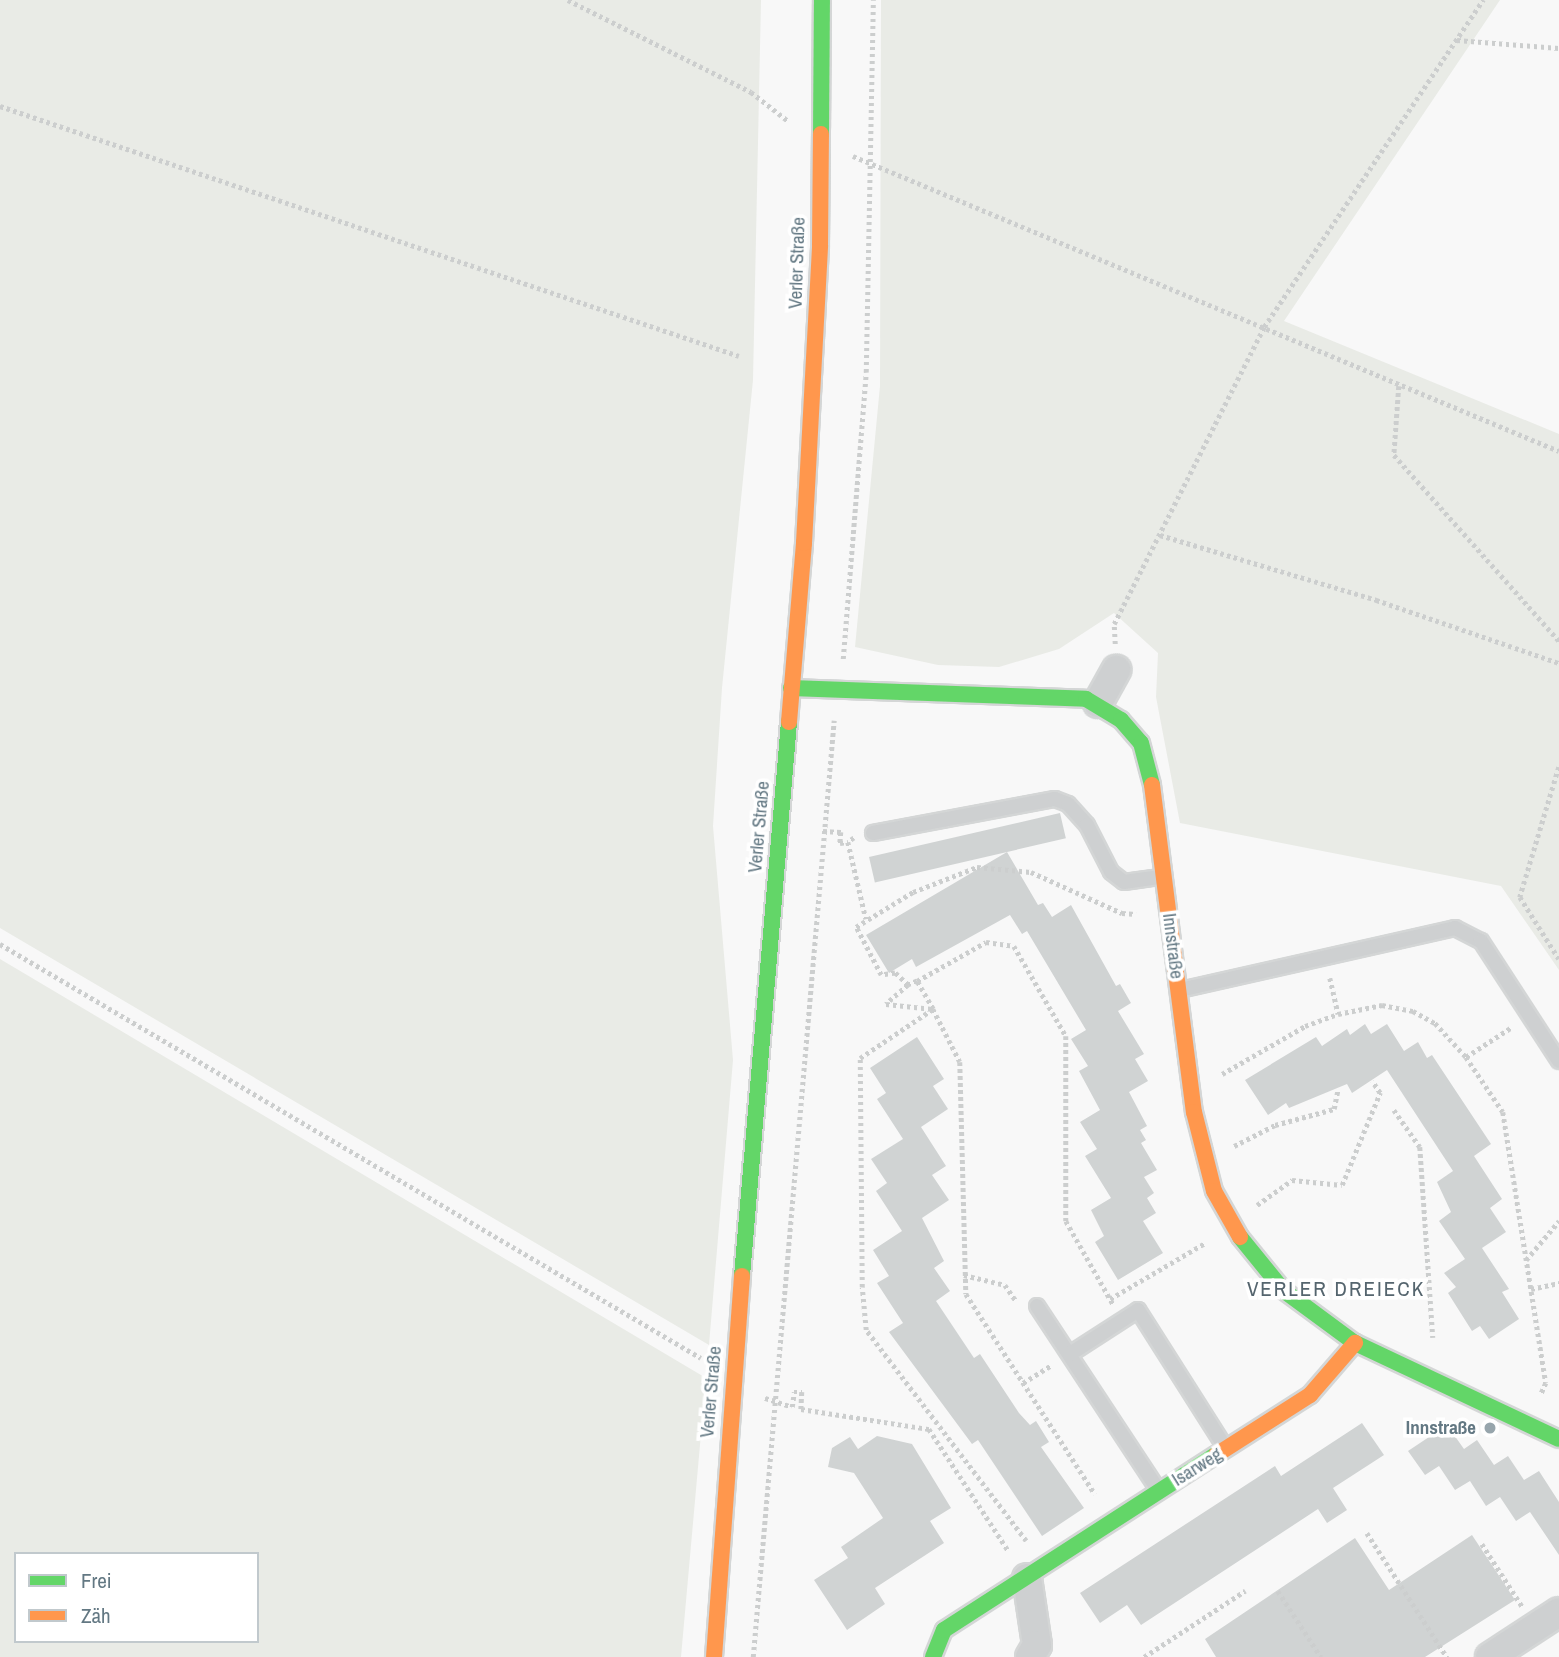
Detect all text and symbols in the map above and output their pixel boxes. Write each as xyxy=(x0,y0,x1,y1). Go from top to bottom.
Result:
street label: Verler Straße xyxy=(784,217,810,309)
street label: Verler Straße xyxy=(744,780,774,874)
street label: Innstraße xyxy=(1158,912,1188,980)
district label: VERLER DREIECK xyxy=(1249,1276,1423,1302)
street label: Verler Straße xyxy=(696,1345,726,1439)
place label: Innstraße xyxy=(1406,1417,1476,1439)
marker: Innstraße xyxy=(1482,1420,1498,1436)
street label: Isarweg xyxy=(1168,1443,1226,1491)
legend xyxy=(14,1552,259,1643)
text: Frei xyxy=(81,1566,112,1595)
text: Zäh xyxy=(81,1601,111,1630)

